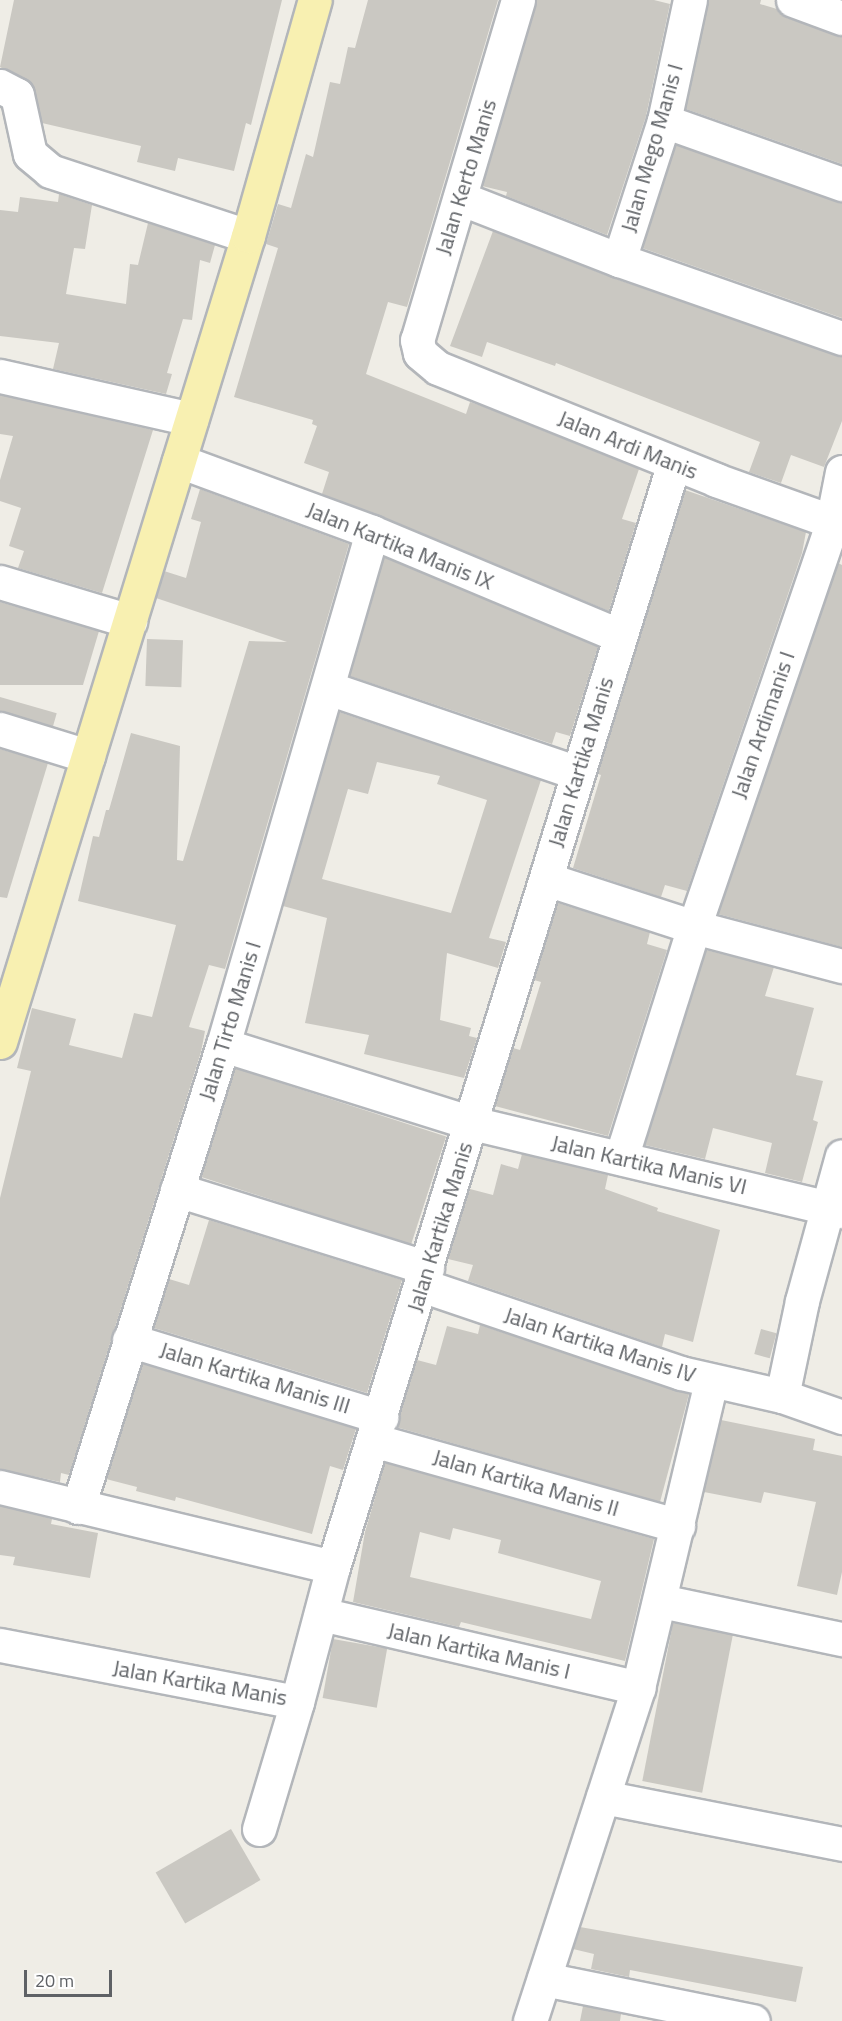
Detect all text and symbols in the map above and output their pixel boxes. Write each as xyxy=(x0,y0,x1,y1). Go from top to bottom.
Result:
street label: Jalan Mego Manis I xyxy=(615,61,689,235)
street label: Jalan Kerto Manis xyxy=(430,96,502,258)
street label: Jalan Ardi Manis xyxy=(554,405,702,485)
street label: Jalan Kartika Manis IX xyxy=(303,496,497,596)
street label: Jalan Ardimanis I xyxy=(726,648,800,802)
street label: Jalan Kartika Manis xyxy=(543,674,619,850)
street label: Jalan Tirto Manis I xyxy=(193,938,267,1104)
street label: Jalan Kartika Manis VI xyxy=(549,1130,749,1200)
street label: Jalan Kartika Manis xyxy=(402,1139,478,1315)
street label: Jalan Kartika Manis IV xyxy=(501,1302,699,1388)
street label: Jalan Kartika Manis III xyxy=(157,1336,353,1420)
street label: Jalan Kartika Manis II xyxy=(430,1444,622,1522)
street label: Jalan Kartika Manis I xyxy=(385,1617,573,1685)
street label: Jalan Kartika Manis xyxy=(111,1655,289,1711)
scale bar xyxy=(27,1958,116,1996)
text: 20 m xyxy=(35,1967,74,1994)

